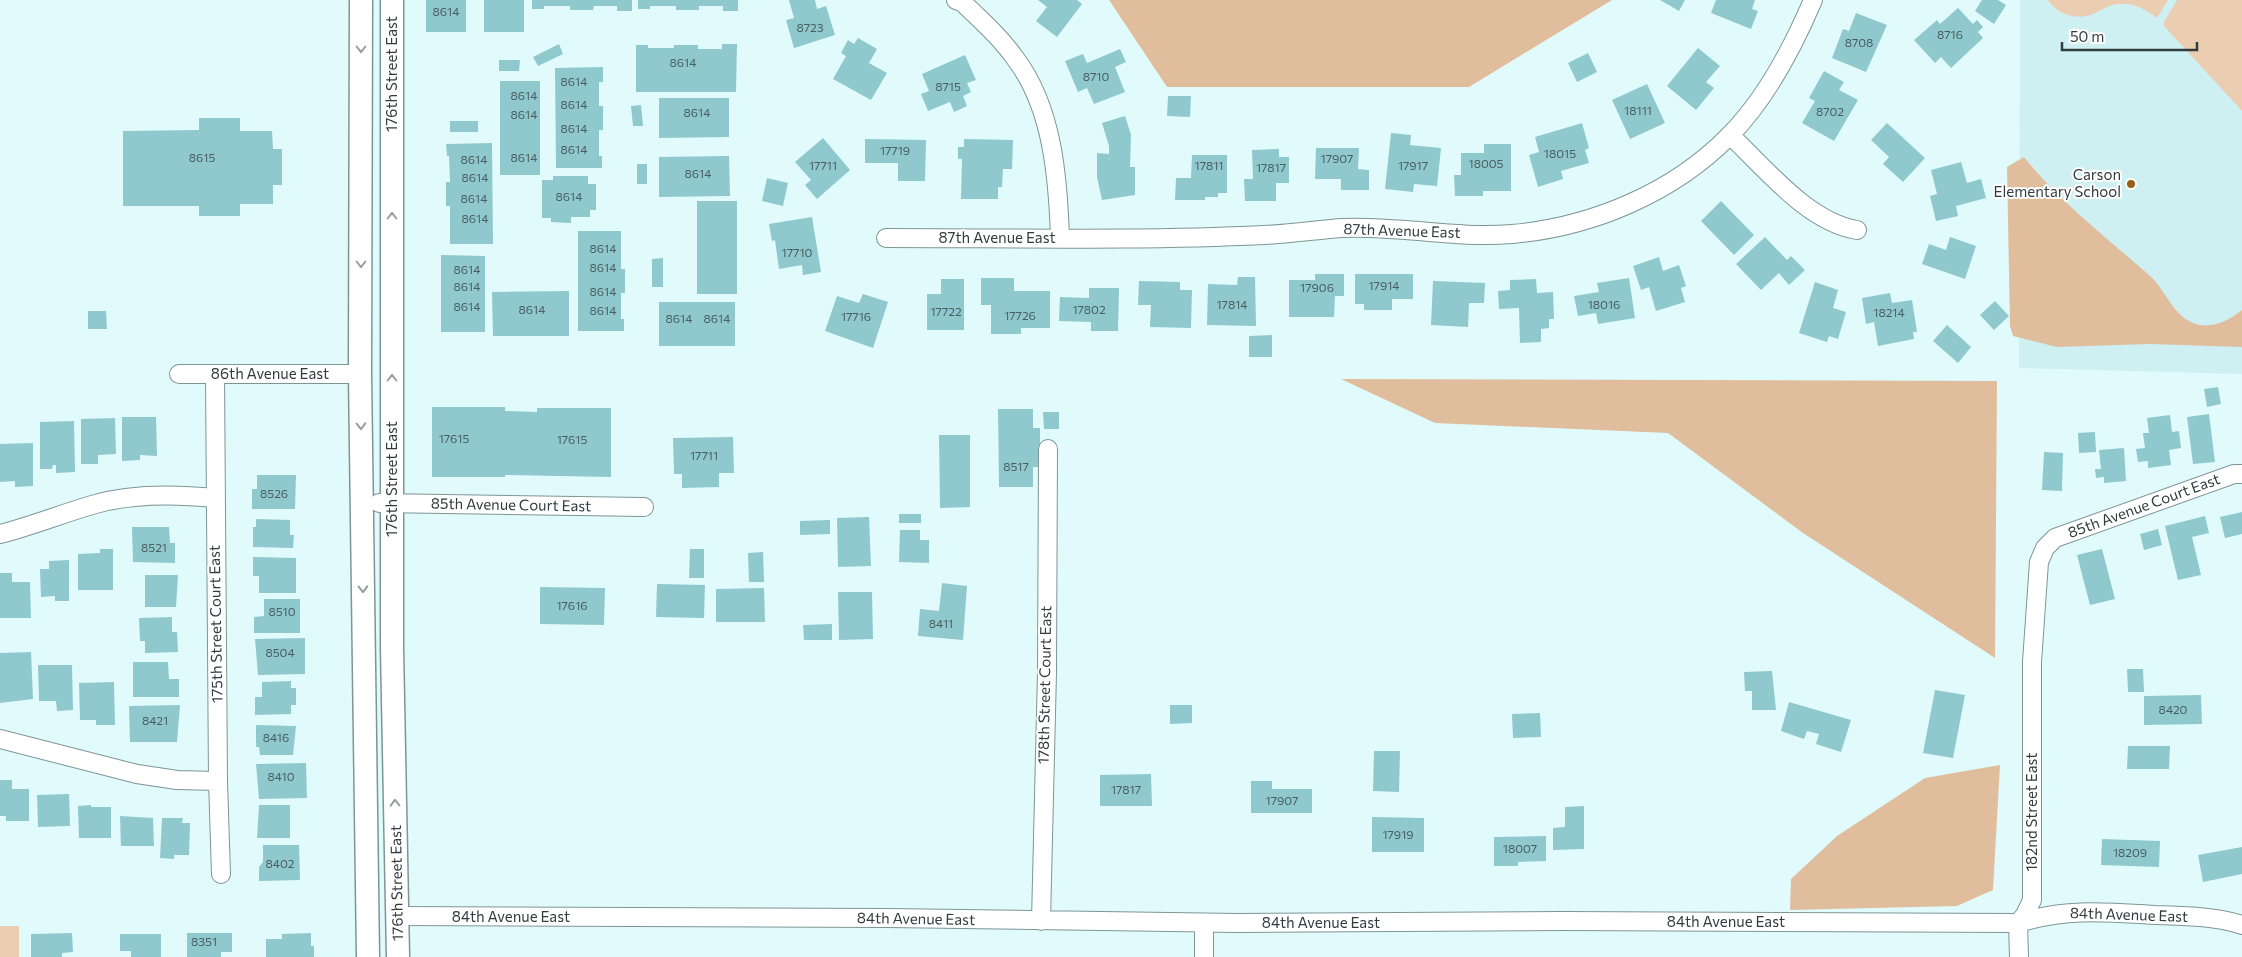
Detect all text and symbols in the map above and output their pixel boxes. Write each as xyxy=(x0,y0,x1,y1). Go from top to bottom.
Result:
house number: 8614 xyxy=(433,4,459,18)
street label: 176th Street East xyxy=(382,16,400,132)
house number: 8723 xyxy=(796,20,824,34)
scale bar xyxy=(2062,20,2197,52)
house number: 8716 xyxy=(1937,27,1963,41)
text: 50 m xyxy=(2070,27,2104,45)
house number: 8708 xyxy=(1845,35,1873,49)
one-way arrow xyxy=(356,45,366,53)
house number: 8614 xyxy=(670,55,696,69)
house number: 8710 xyxy=(1083,69,1109,83)
house number: 8614 xyxy=(561,74,587,88)
house number: 8715 xyxy=(935,79,961,93)
house number: 8614 xyxy=(511,88,537,102)
house number: 8614 xyxy=(561,97,587,111)
house number: 18111 xyxy=(1624,103,1652,117)
house number: 8702 xyxy=(1816,104,1844,118)
house number: 8614 xyxy=(684,105,710,119)
house number: 8614 xyxy=(511,107,537,121)
house number: 8614 xyxy=(561,121,587,135)
house number: 8614 xyxy=(561,142,587,156)
house number: 17719 xyxy=(880,143,910,157)
house number: 18015 xyxy=(1544,146,1576,160)
house number: 8615 xyxy=(189,150,215,164)
house number: 8614 xyxy=(511,150,537,164)
house number: 17907 xyxy=(1321,151,1353,165)
house number: 8614 xyxy=(461,152,487,166)
house number: 18005 xyxy=(1469,156,1504,170)
house number: 17711 xyxy=(809,158,837,172)
house number: 17811 xyxy=(1195,158,1223,172)
house number: 17917 xyxy=(1398,158,1428,172)
house number: 17817 xyxy=(1256,160,1286,174)
place label: Carson Elementary School xyxy=(1994,165,2121,200)
house number: 8614 xyxy=(685,166,711,180)
house number: 8614 xyxy=(462,170,488,184)
marker: Carson Elementary School xyxy=(2125,178,2137,190)
house number: 8614 xyxy=(556,189,582,203)
house number: 8614 xyxy=(461,191,487,205)
house number: 8614 xyxy=(462,211,488,225)
one-way arrow xyxy=(387,212,397,220)
street label: 87th Avenue East xyxy=(1343,219,1461,241)
street label: 87th Avenue East xyxy=(938,228,1056,246)
house number: 8614 xyxy=(590,241,616,255)
house number: 17710 xyxy=(782,245,813,259)
one-way arrow xyxy=(356,260,366,268)
house number: 8614 xyxy=(590,260,616,274)
house number: 8614 xyxy=(454,262,480,276)
house number: 17914 xyxy=(1368,278,1400,292)
house number: 8614 xyxy=(454,279,480,293)
house number: 17906 xyxy=(1300,280,1334,294)
house number: 8614 xyxy=(590,284,616,298)
house number: 17814 xyxy=(1216,297,1248,311)
house number: 18016 xyxy=(1588,297,1620,311)
house number: 8614 xyxy=(454,299,480,313)
house number: 8614 xyxy=(519,302,545,316)
house number: 17802 xyxy=(1072,302,1106,316)
house number: 8614 xyxy=(590,303,616,317)
house number: 17722 xyxy=(930,304,962,318)
house number: 18214 xyxy=(1873,305,1905,319)
house number: 17726 xyxy=(1004,308,1036,322)
house number: 17716 xyxy=(841,309,871,323)
house number: 8614 xyxy=(666,311,692,325)
house number: 8614 xyxy=(704,311,730,325)
street label: 86th Avenue East xyxy=(211,364,329,382)
one-way arrow xyxy=(387,374,397,382)
street label: 176th Street East xyxy=(382,421,400,537)
one-way arrow xyxy=(356,422,366,430)
house number: 17615 xyxy=(439,431,469,445)
house number: 17615 xyxy=(557,432,587,446)
house number: 17711 xyxy=(690,448,718,462)
house number: 8517 xyxy=(1003,459,1029,473)
street label: 85th Avenue Court East xyxy=(2065,469,2222,541)
house number: 8526 xyxy=(260,486,288,500)
street label: 85th Avenue Court East xyxy=(431,494,591,514)
house number: 8521 xyxy=(141,540,167,554)
street label: 175th Street Court East xyxy=(205,545,225,703)
one-way arrow xyxy=(358,585,368,593)
house number: 17616 xyxy=(556,598,588,612)
house number: 8510 xyxy=(268,604,296,618)
street label: 178th Street Court East xyxy=(1034,606,1054,764)
house number: 8411 xyxy=(929,616,953,630)
house number: 8504 xyxy=(265,645,295,659)
house number: 8420 xyxy=(2159,702,2188,716)
house number: 8421 xyxy=(142,713,168,727)
house number: 8416 xyxy=(263,730,289,744)
street label: 182nd Street East xyxy=(2022,753,2040,871)
house number: 8410 xyxy=(267,769,295,783)
house number: 17817 xyxy=(1111,782,1141,796)
house number: 17907 xyxy=(1266,793,1298,807)
one-way arrow xyxy=(390,799,400,807)
street label: 176th Street East xyxy=(386,825,406,941)
house number: 17919 xyxy=(1382,827,1414,841)
house number: 18007 xyxy=(1503,841,1537,855)
house number: 18209 xyxy=(2113,845,2147,859)
house number: 8402 xyxy=(266,856,295,870)
street label: 84th Avenue East xyxy=(2070,903,2188,925)
street label: 84th Avenue East xyxy=(452,907,570,925)
street label: 84th Avenue East xyxy=(857,908,975,928)
street label: 84th Avenue East xyxy=(1667,912,1785,930)
street label: 84th Avenue East xyxy=(1262,913,1380,931)
house number: 8351 xyxy=(191,934,217,948)

